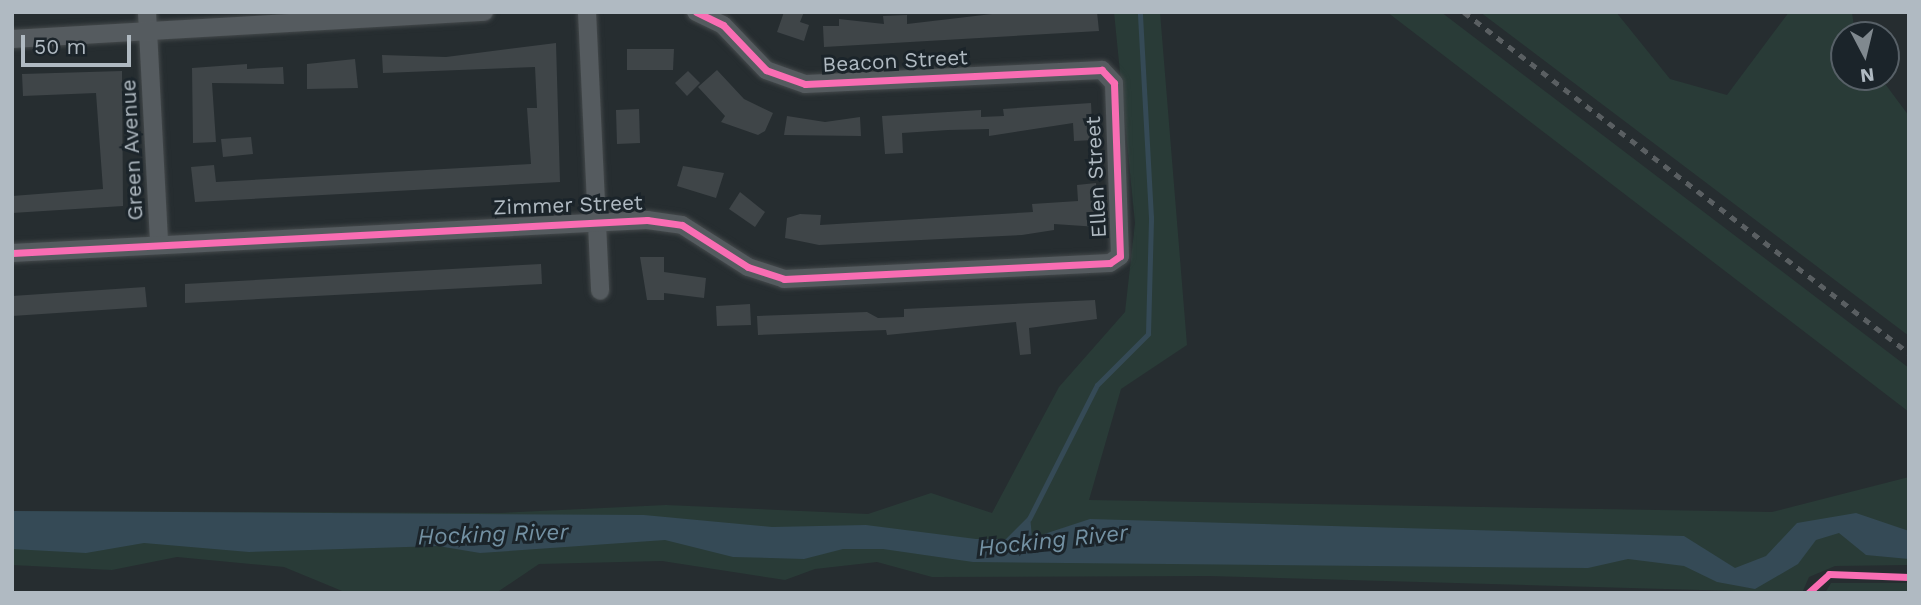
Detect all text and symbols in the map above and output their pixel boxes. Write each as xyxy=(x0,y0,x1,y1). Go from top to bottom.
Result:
scale bar xyxy=(24,21,135,65)
north arrow xyxy=(1830,21,1900,91)
text: 50 m xyxy=(34,34,86,59)
street label: Beacon Street xyxy=(822,45,968,77)
text: N xyxy=(1859,63,1876,88)
street label: Green Avenue xyxy=(116,78,148,222)
street label: Ellen Street xyxy=(1080,116,1112,238)
street label: Zimmer Street xyxy=(493,190,643,220)
water label: Hocking River xyxy=(417,519,569,551)
water label: Hocking River xyxy=(977,519,1129,563)

